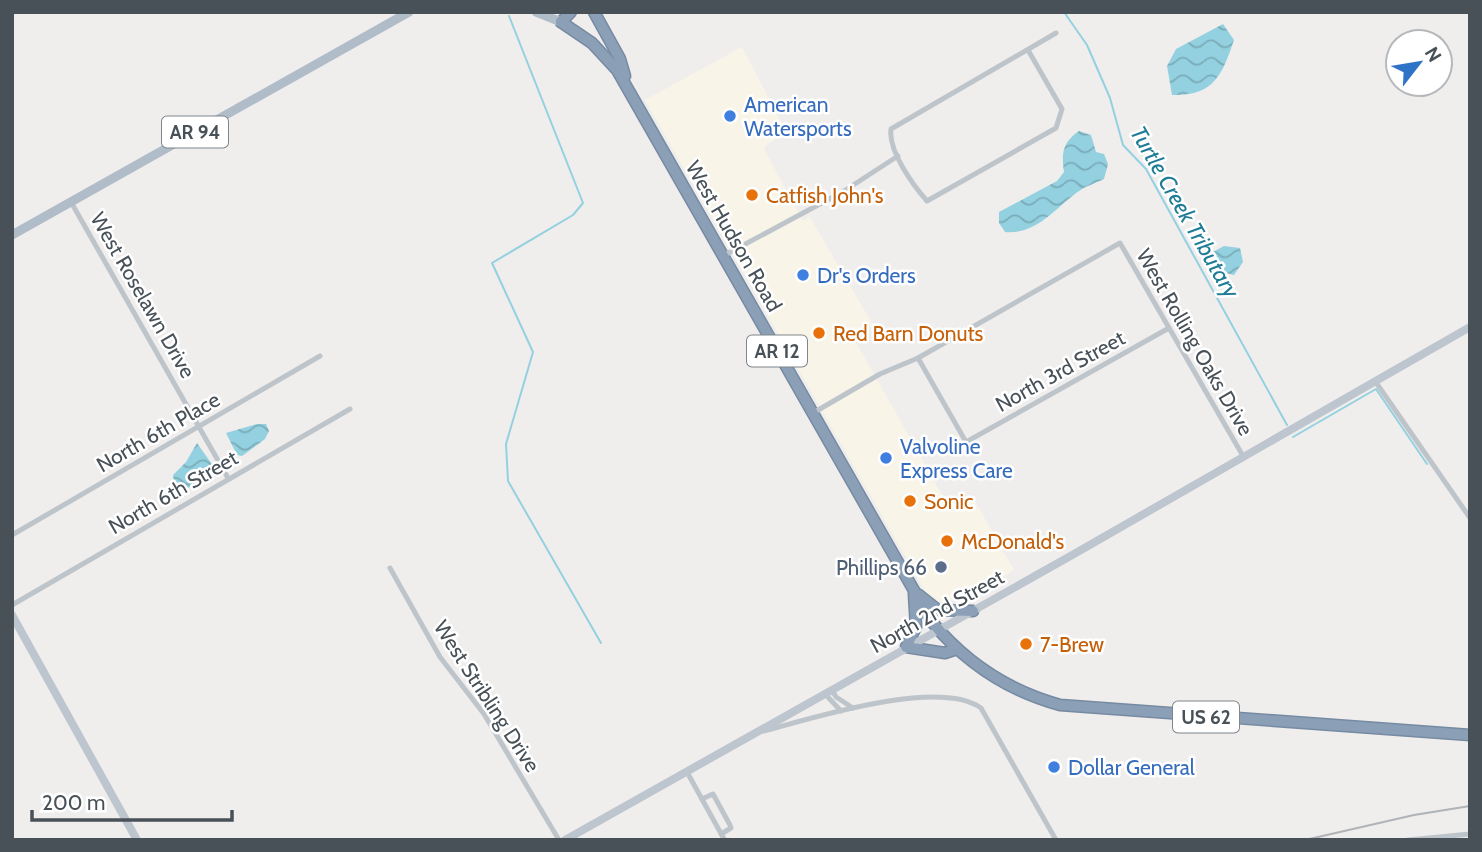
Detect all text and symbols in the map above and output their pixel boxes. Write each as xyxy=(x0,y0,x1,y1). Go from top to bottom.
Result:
north arrow xyxy=(1384,28,1454,98)
text: N xyxy=(1420,43,1446,66)
place label: American Watersports xyxy=(744,92,852,141)
marker: American Watersports xyxy=(722,108,738,124)
road number: AR 94 xyxy=(162,116,228,148)
water label: Turtle Creek Tributary xyxy=(1124,121,1246,304)
street label: West Hudson Road xyxy=(681,156,787,316)
place label: Catfish John's xyxy=(766,183,884,208)
marker: Catfish John's xyxy=(744,187,760,203)
street label: West Roselawn Drive xyxy=(85,208,201,382)
street label: West Rolling Oaks Drive xyxy=(1131,244,1259,440)
place label: Dr's Orders xyxy=(817,263,916,288)
marker: Dr's Orders xyxy=(795,267,811,283)
place label: Red Barn Donuts xyxy=(833,321,984,346)
marker: Red Barn Donuts xyxy=(811,325,827,341)
street label: North 3rd Street xyxy=(991,325,1129,417)
road number: AR 12 xyxy=(747,336,807,366)
street label: North 6th Place xyxy=(92,387,224,477)
place label: Valvoline Express Care xyxy=(900,434,1013,483)
street label: North 6th Street xyxy=(104,445,242,539)
marker: Valvoline Express Care xyxy=(878,450,894,466)
place label: Sonic xyxy=(924,489,974,514)
marker: Sonic xyxy=(902,493,918,509)
place label: McDonald's xyxy=(961,529,1065,554)
marker: McDonald's xyxy=(939,533,955,549)
place label: Phillips 66 xyxy=(836,555,927,580)
marker: Phillips 66 xyxy=(933,559,949,575)
street label: North 2nd Street xyxy=(866,564,1008,658)
street label: West Stribling Drive xyxy=(429,616,545,777)
place label: 7-Brew xyxy=(1040,632,1104,657)
marker: 7-Brew xyxy=(1018,636,1034,652)
road number: US 62 xyxy=(1173,702,1239,732)
place label: Dollar General xyxy=(1068,755,1195,780)
marker: Dollar General xyxy=(1046,759,1062,775)
scale bar xyxy=(32,778,231,822)
text: 200 m xyxy=(42,790,105,815)

